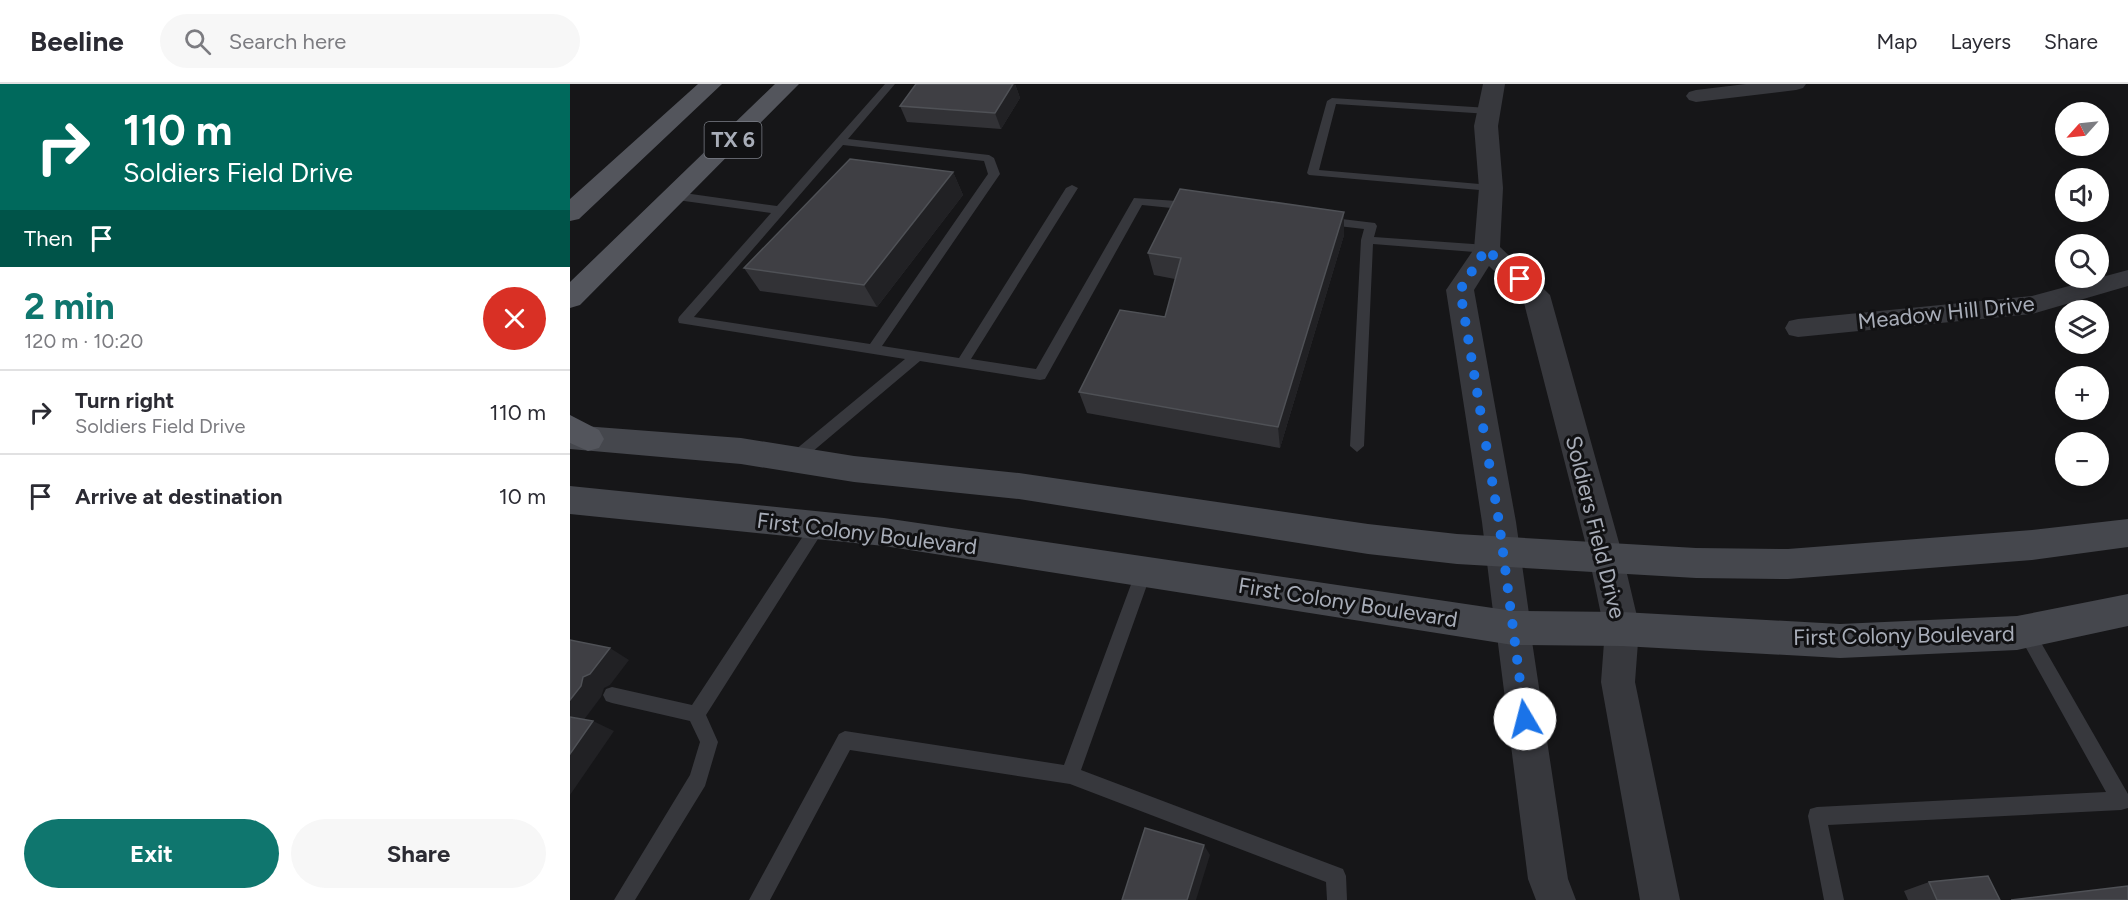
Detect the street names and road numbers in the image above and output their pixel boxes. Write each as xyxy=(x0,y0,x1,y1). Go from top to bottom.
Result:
road number: TX 6 xyxy=(704,122,762,158)
street label: Meadow Hill Drive xyxy=(1856,290,2036,335)
street label: Soldiers Field Drive xyxy=(1560,433,1631,621)
street label: First Colony Boulevard xyxy=(755,507,979,560)
street label: First Colony Boulevard xyxy=(1236,572,1459,633)
street label: First Colony Boulevard xyxy=(1793,620,2015,651)

